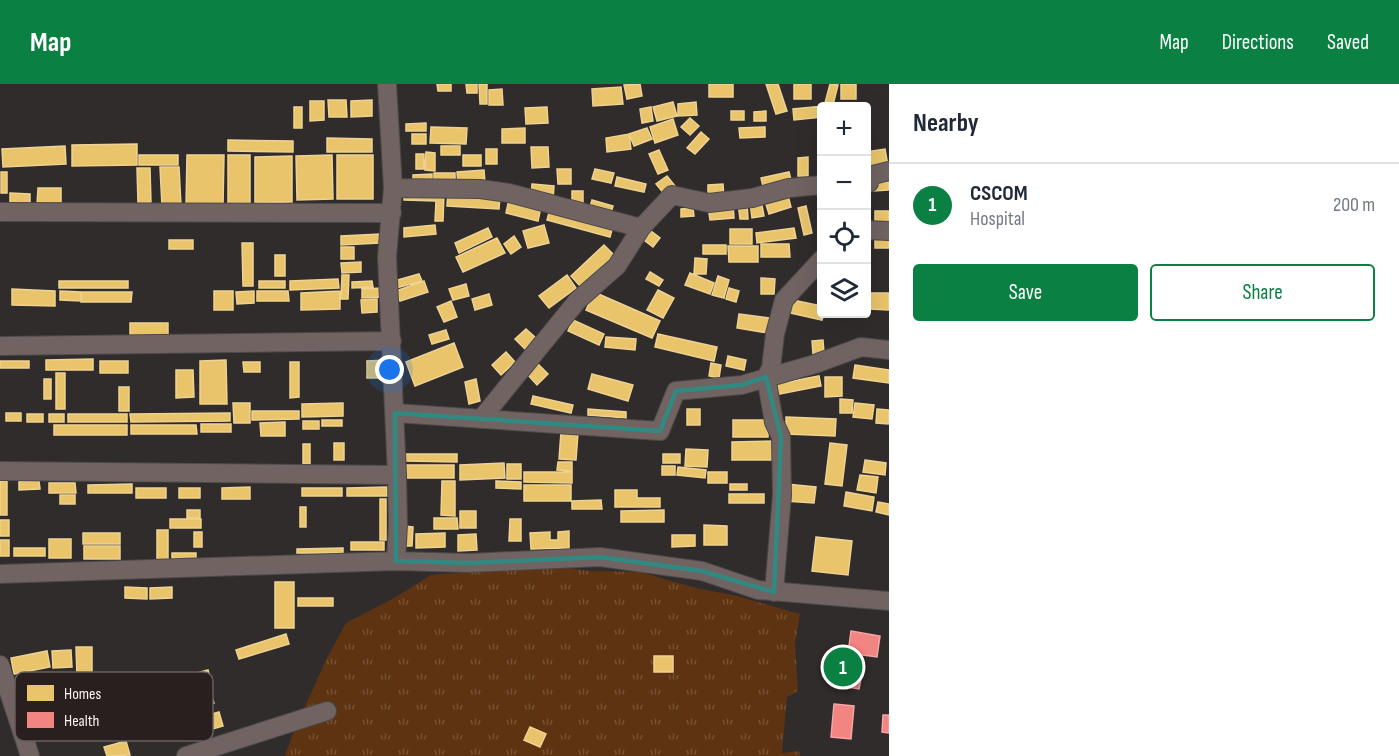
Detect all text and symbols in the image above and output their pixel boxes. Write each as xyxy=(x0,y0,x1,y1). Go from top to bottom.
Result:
text: Map xyxy=(30,26,71,59)
text: Map xyxy=(1159,30,1189,55)
text: Directions xyxy=(1222,30,1294,55)
text: Saved xyxy=(1327,30,1369,55)
map controls xyxy=(817,102,871,318)
button: + xyxy=(817,102,871,156)
text: Nearby xyxy=(913,108,979,139)
button: − xyxy=(817,156,871,210)
text: CSCOM xyxy=(970,180,1028,207)
text: 1 xyxy=(929,193,936,217)
text: 200 m xyxy=(1333,193,1375,217)
text: Hospital xyxy=(970,207,1025,231)
button: locate xyxy=(817,210,871,264)
button: layers xyxy=(817,264,871,318)
button: Save xyxy=(913,264,1138,321)
button: Share xyxy=(1150,264,1375,321)
your location xyxy=(375,355,404,384)
pin: 1 xyxy=(824,644,862,690)
legend xyxy=(15,672,213,741)
text: Homes xyxy=(64,685,101,704)
text: Health xyxy=(64,712,99,731)

